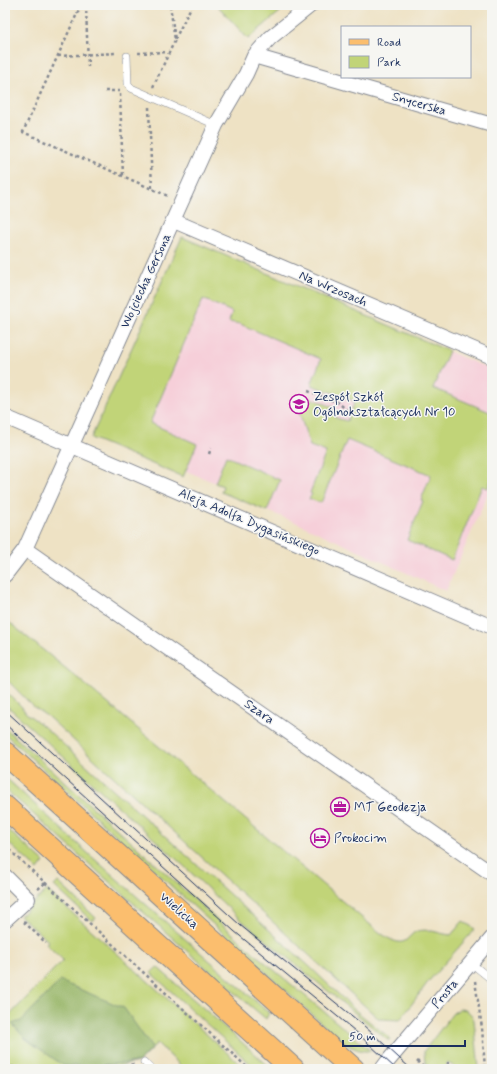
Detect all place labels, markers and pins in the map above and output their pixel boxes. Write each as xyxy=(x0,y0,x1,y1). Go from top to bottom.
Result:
place label: Zespół Szkół Ogólnokształcących Nr 10 xyxy=(313,389,456,421)
school or university icon: Zespół Szkół Ogólnokształcących Nr 10 xyxy=(288,393,310,415)
office icon: MT Geodezja xyxy=(329,796,351,818)
place label: MT Geodezja xyxy=(354,799,427,816)
hotel icon: Prokocim xyxy=(309,827,331,849)
place label: Prokocim xyxy=(334,830,387,847)

